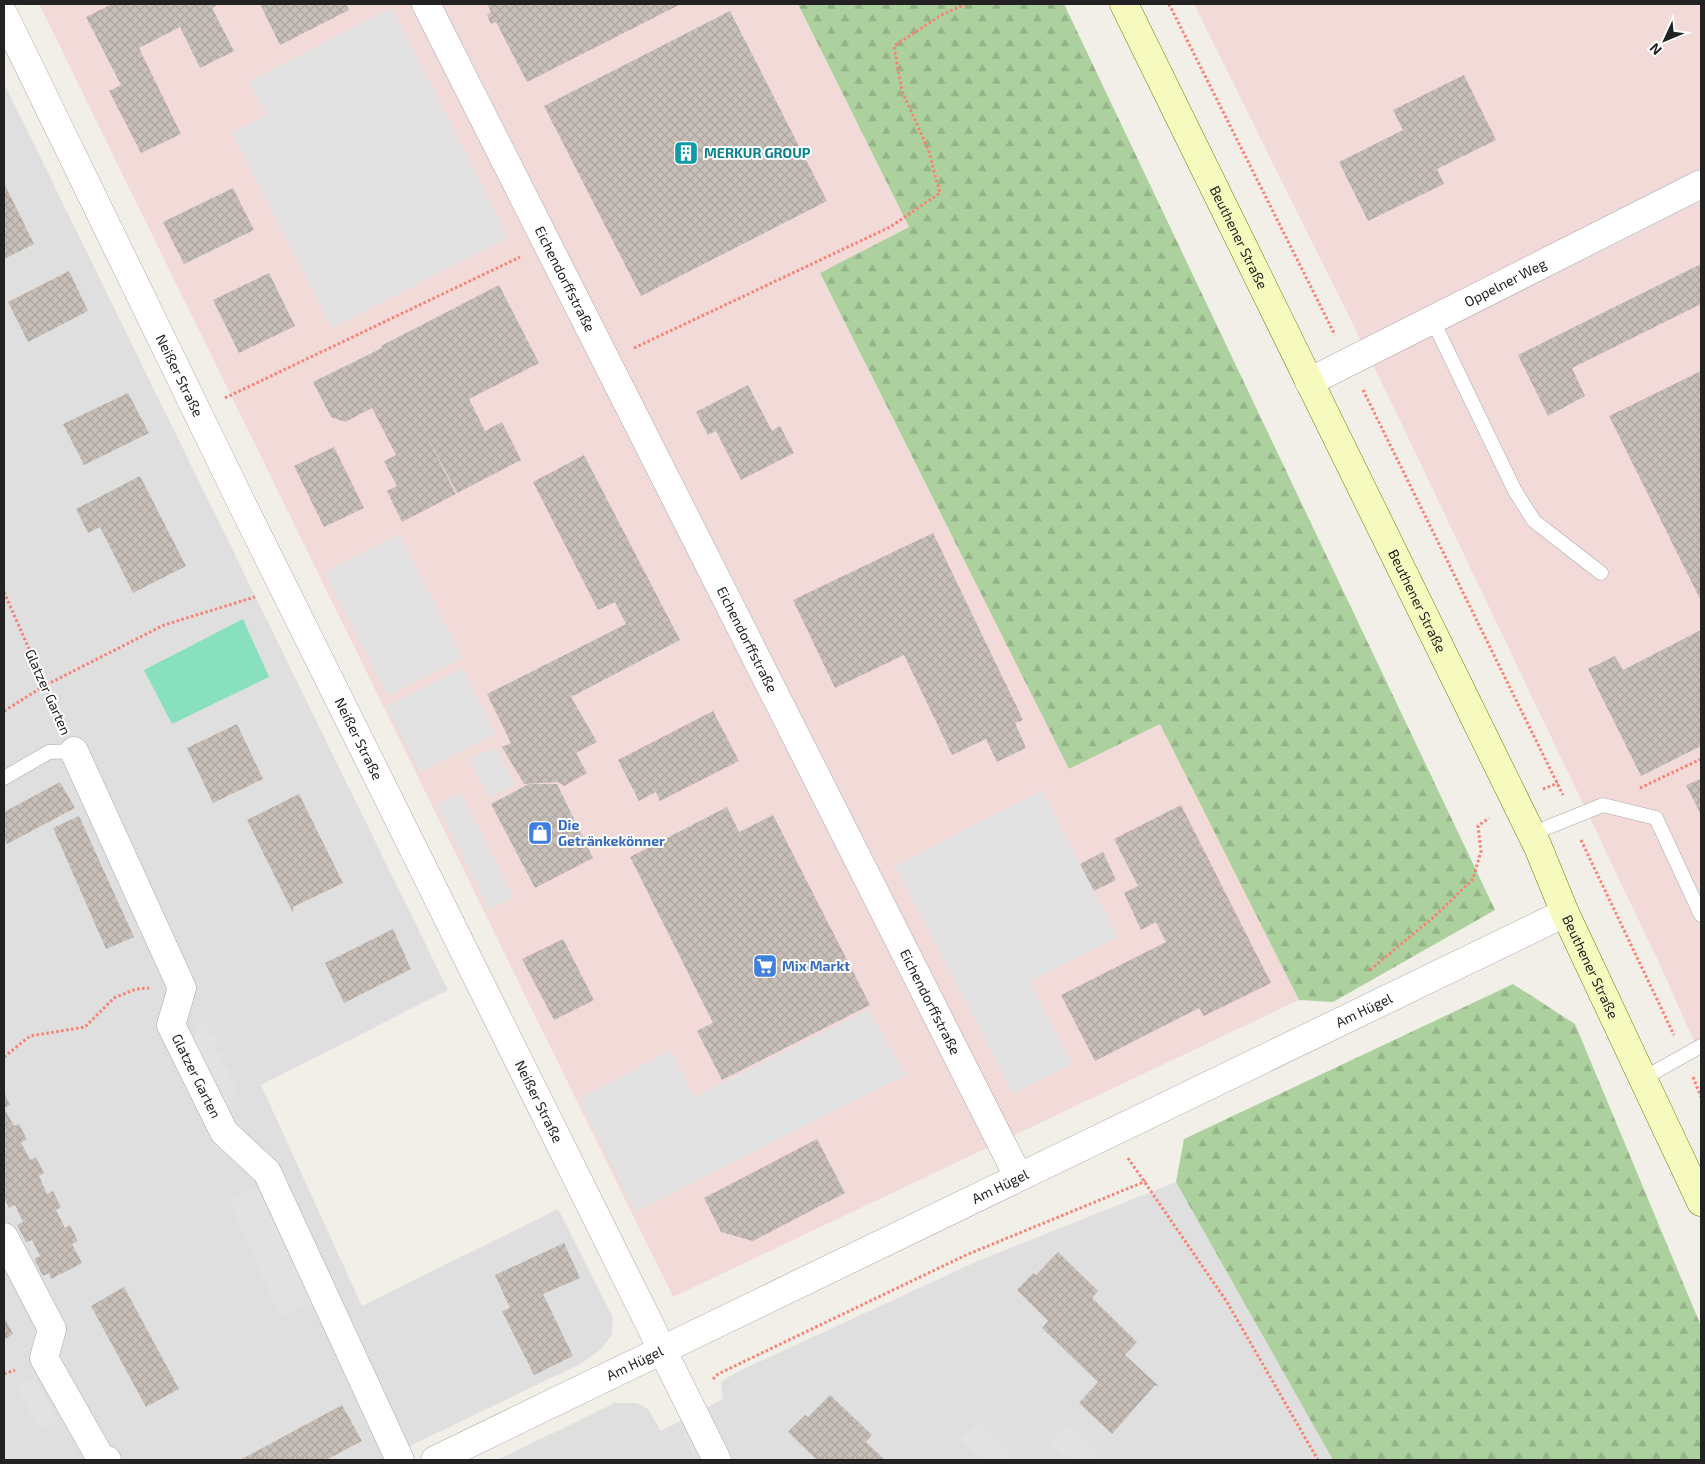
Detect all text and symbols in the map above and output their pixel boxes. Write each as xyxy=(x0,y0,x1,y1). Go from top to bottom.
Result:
north arrow xyxy=(1640,15,1690,65)
text: N xyxy=(1646,40,1665,59)
building icon: MERKUR GROUP xyxy=(673,140,699,166)
place label: MERKUR GROUP xyxy=(704,144,811,161)
street label: Beuthener Straße xyxy=(1207,183,1272,292)
street label: Eichendorffstraße xyxy=(531,223,599,334)
street label: Oppelner Weg xyxy=(1461,254,1549,310)
street label: Neißer Straße xyxy=(153,331,207,419)
street label: Beuthener Straße xyxy=(1385,546,1450,655)
street label: Eichendorffstraße xyxy=(714,584,781,695)
street label: Glatzer Garten xyxy=(22,646,75,737)
street label: Neißer Straße xyxy=(332,695,387,783)
place label: Die Getränkekönner xyxy=(558,816,665,849)
shop icon: Die Getränkekönner xyxy=(527,820,553,846)
street label: Beuthener Straße xyxy=(1559,912,1622,1021)
street label: Eichendorffstraße xyxy=(897,946,964,1057)
supermarket icon: Mix Markt xyxy=(752,953,778,979)
place label: Mix Markt xyxy=(782,957,850,974)
street label: Am Hügel xyxy=(1333,989,1396,1031)
street label: Glatzer Garten xyxy=(169,1031,225,1121)
street label: Neißer Straße xyxy=(512,1057,567,1145)
street label: Am Hügel xyxy=(969,1165,1032,1207)
street label: Am Hügel xyxy=(603,1342,666,1384)

